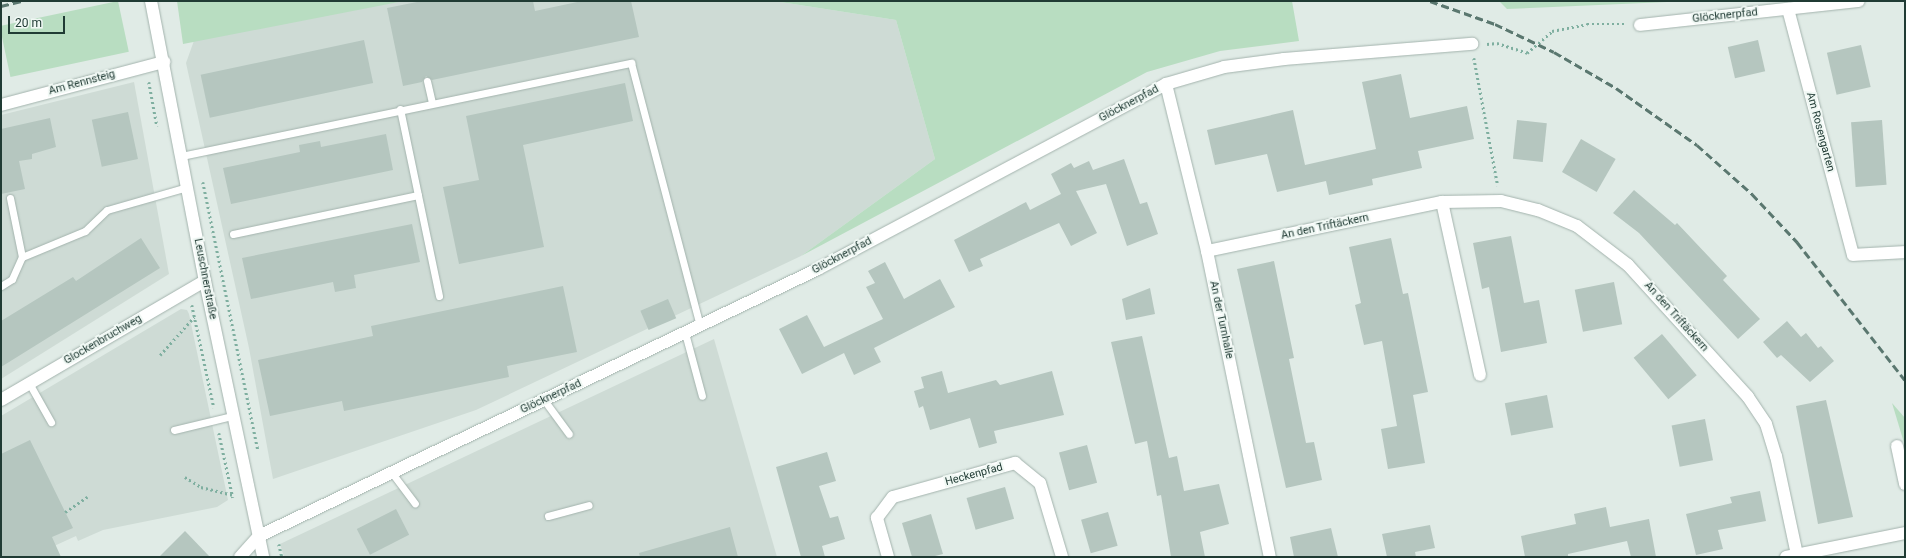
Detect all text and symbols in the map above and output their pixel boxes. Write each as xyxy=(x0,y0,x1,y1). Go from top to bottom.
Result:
street label: Glöcknerpfad xyxy=(1692,6,1758,26)
scale bar xyxy=(10,8,67,34)
text: 20 m xyxy=(15,16,42,30)
street label: Am Rennsteig xyxy=(47,68,117,98)
street label: Glöcknerpfad xyxy=(1097,83,1161,125)
street label: Am Rosengarten xyxy=(1803,91,1837,173)
street label: An den Triftäckern xyxy=(1280,211,1370,243)
street label: Glöcknerpfad xyxy=(810,235,874,277)
street label: Leuschnerstraße xyxy=(191,237,219,321)
street label: An den Triftäckern xyxy=(1641,279,1711,355)
street label: An der Turnhalle xyxy=(1206,280,1236,360)
street label: Glockenbruchweg xyxy=(62,312,144,368)
street label: Glöcknerpfad xyxy=(518,377,584,417)
street label: Heckenpfad xyxy=(944,461,1004,489)

